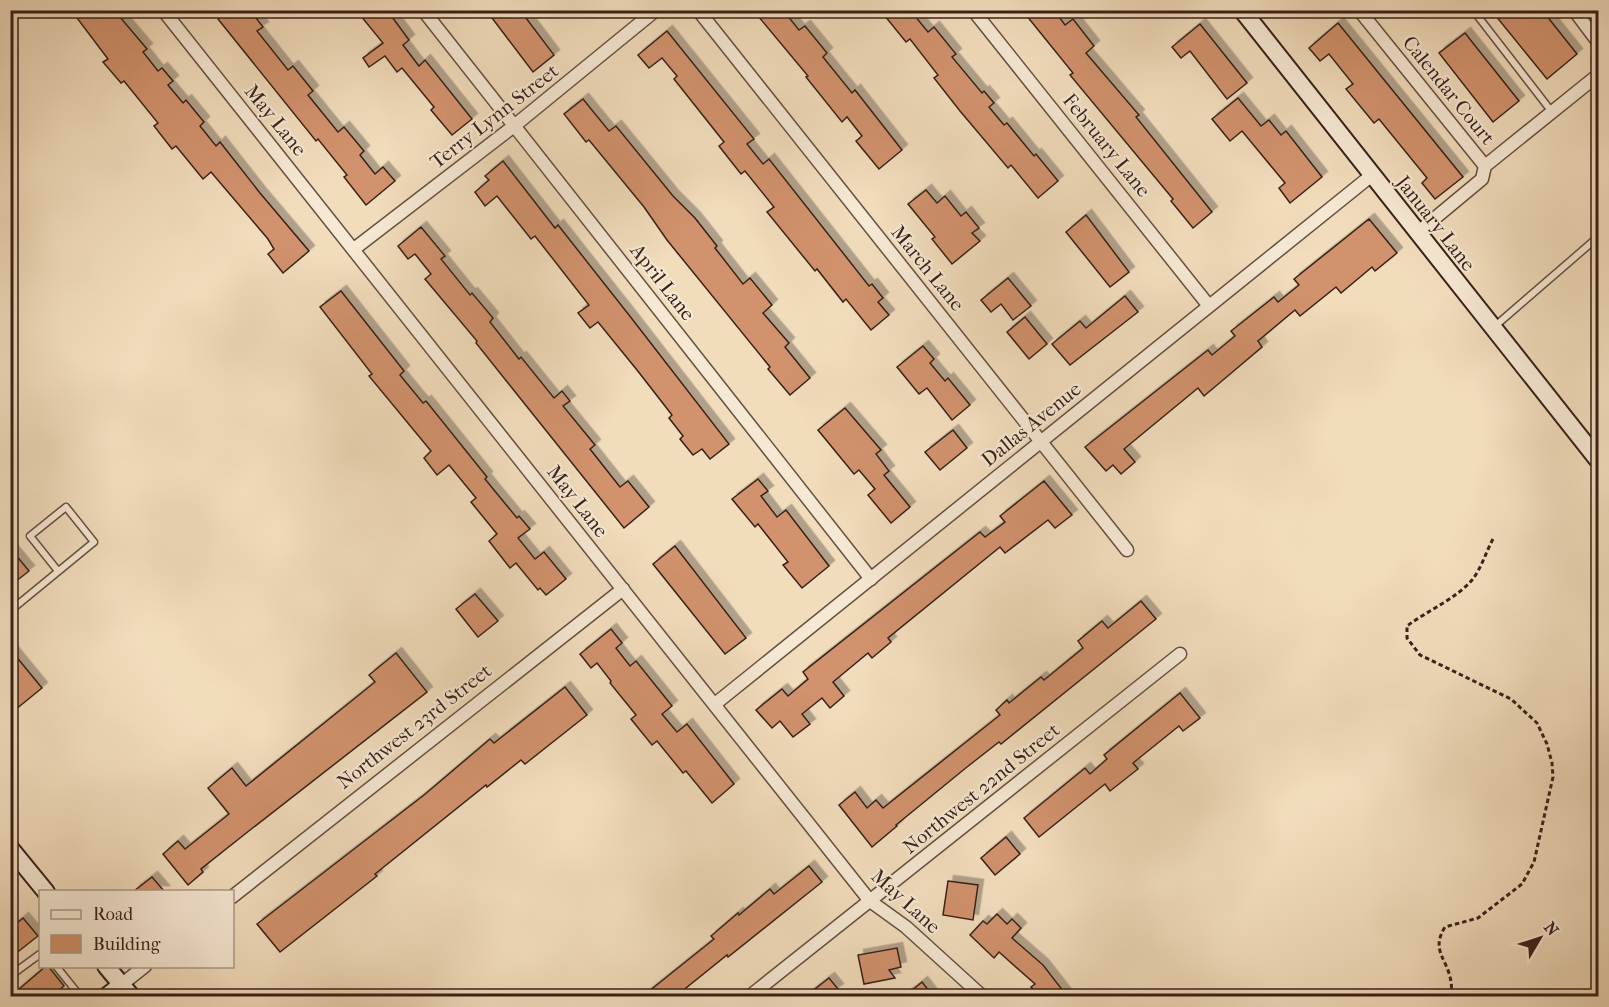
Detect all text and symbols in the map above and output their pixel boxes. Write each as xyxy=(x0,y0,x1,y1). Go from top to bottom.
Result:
street label: Calendar Court xyxy=(1398,31,1499,149)
street label: Terry Lynn Street xyxy=(426,59,563,174)
street label: May Lane xyxy=(240,80,311,161)
street label: February Lane xyxy=(1058,89,1155,202)
street label: January Lane xyxy=(1390,170,1480,276)
street label: March Lane xyxy=(886,221,969,316)
street label: April Lane xyxy=(625,239,700,325)
street label: Dallas Avenue xyxy=(977,377,1086,471)
street label: May Lane xyxy=(542,461,613,542)
street label: Northwest 23rd Street xyxy=(333,659,496,794)
street label: Northwest 22nd Street xyxy=(898,718,1064,859)
street label: May Lane xyxy=(866,864,945,938)
legend xyxy=(39,890,234,968)
text: Road xyxy=(93,904,133,925)
north arrow xyxy=(1510,908,1570,968)
text: N xyxy=(1540,918,1563,940)
text: Building xyxy=(93,934,161,955)

